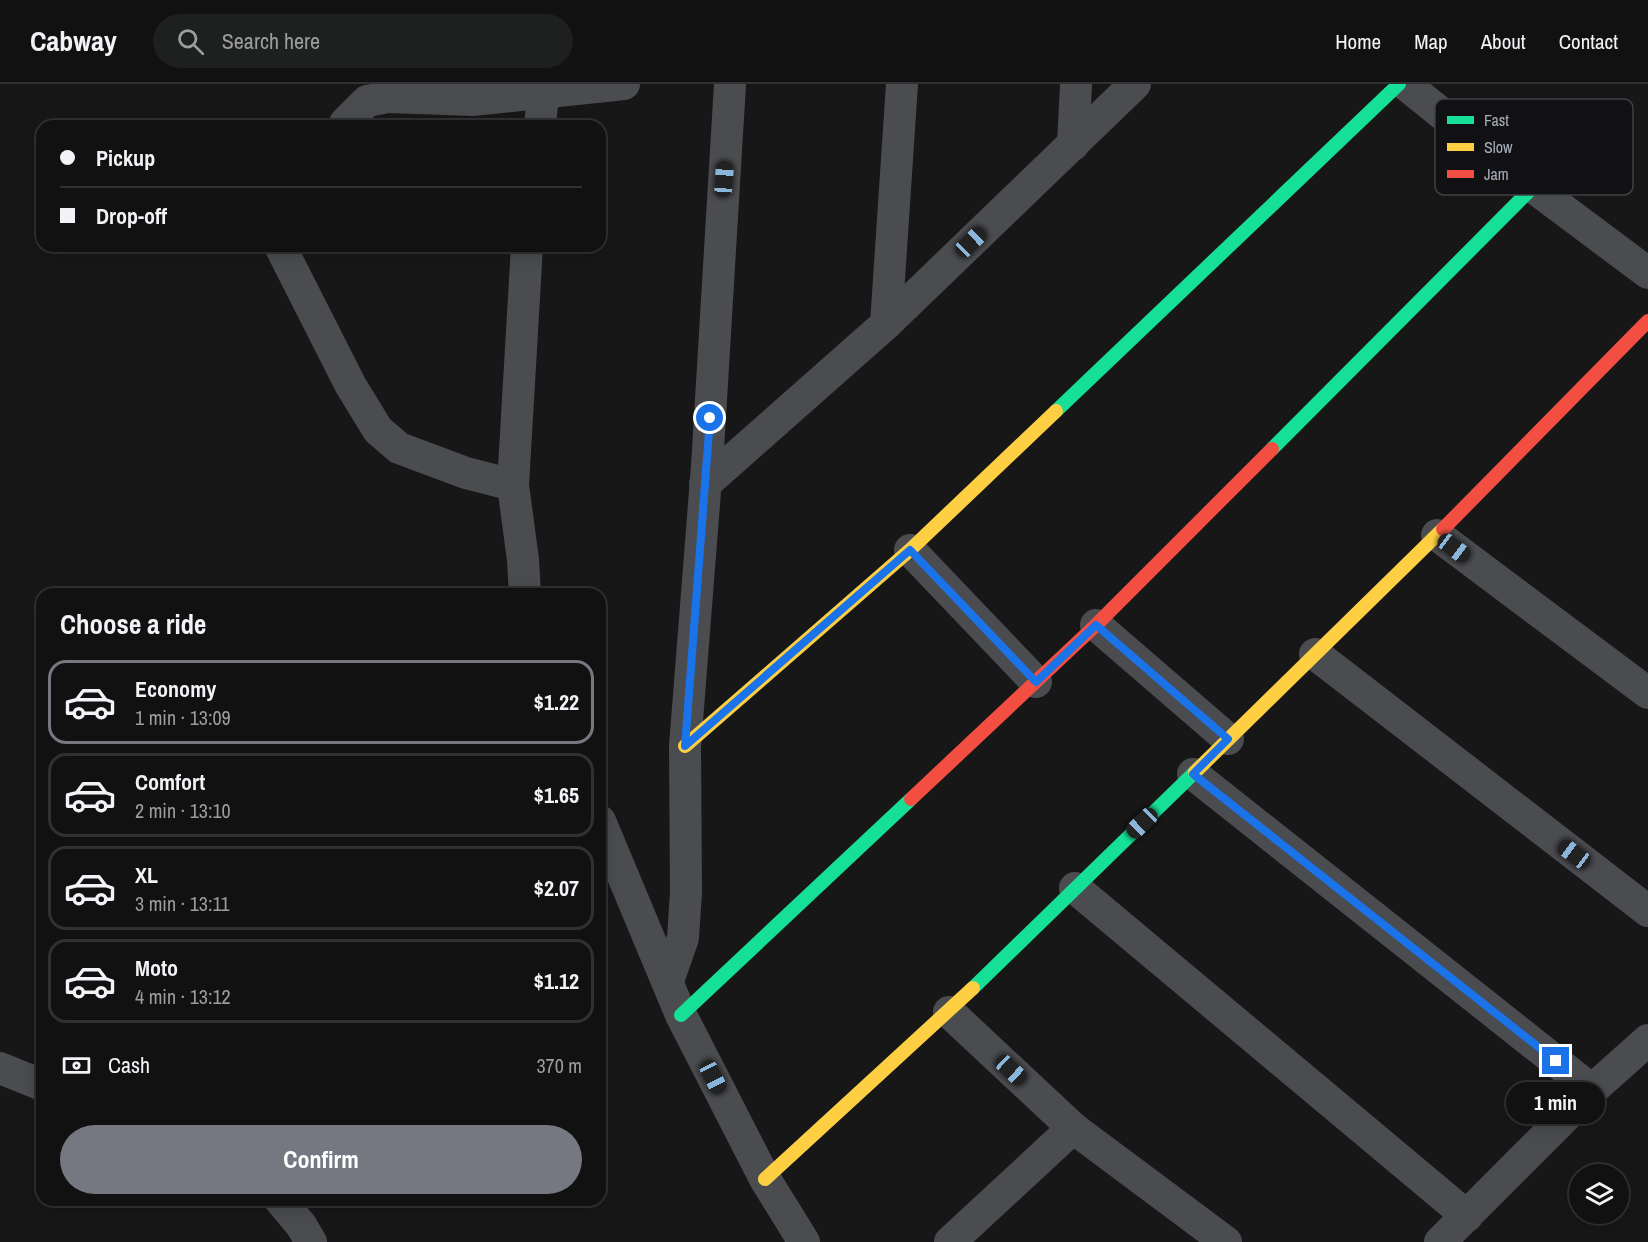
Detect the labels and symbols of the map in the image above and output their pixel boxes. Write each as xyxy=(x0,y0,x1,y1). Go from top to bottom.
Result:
legend xyxy=(1435,99,1633,195)
text: Fast xyxy=(1484,109,1509,131)
text: Slow xyxy=(1484,136,1513,158)
car xyxy=(714,160,734,198)
text: Jam xyxy=(1484,163,1509,185)
car xyxy=(952,223,990,261)
route start xyxy=(696,404,723,431)
car xyxy=(1434,530,1474,566)
car xyxy=(1123,804,1161,842)
car xyxy=(1554,836,1594,872)
route end xyxy=(1542,1047,1569,1074)
car xyxy=(992,1051,1030,1089)
car xyxy=(697,1057,729,1097)
callout: 1 min xyxy=(1506,1082,1606,1124)

